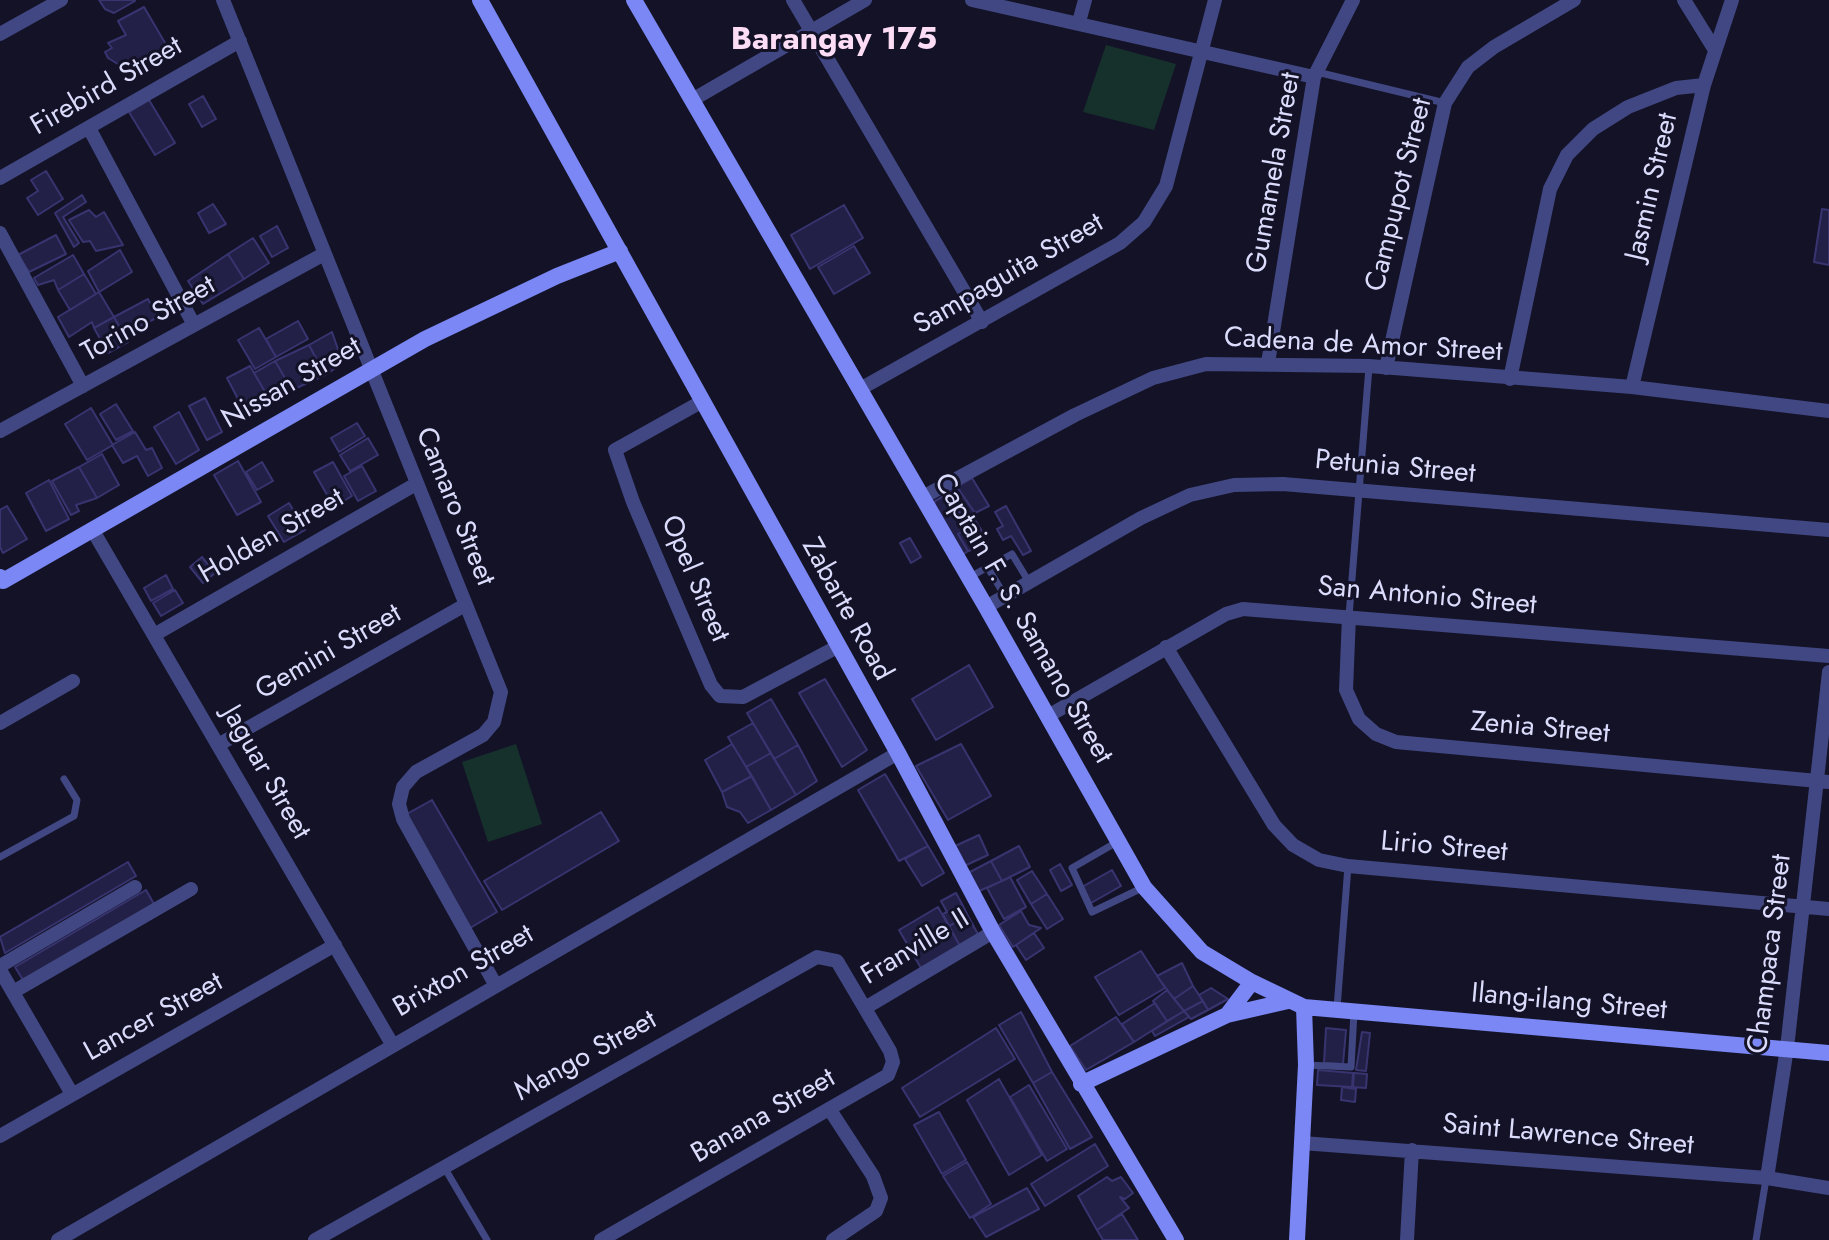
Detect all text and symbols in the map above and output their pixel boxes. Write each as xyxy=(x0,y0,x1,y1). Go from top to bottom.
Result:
district label: Barangay 175 xyxy=(731,22,937,60)
street label: Firebird Street xyxy=(25,30,189,144)
street label: Gumamela Street xyxy=(1241,70,1309,276)
street label: Campupot Street xyxy=(1360,95,1440,295)
street label: Jasmin Street xyxy=(1620,110,1686,264)
street label: Sampaguita Street xyxy=(908,207,1110,343)
street label: Torino Street xyxy=(76,270,222,370)
street label: Cadena de Amor Street xyxy=(1223,322,1503,370)
street label: Nissan Street xyxy=(217,331,367,437)
street label: Camaro Street xyxy=(407,423,501,591)
street label: Petunia Street xyxy=(1313,444,1477,492)
street label: Captain F. S. Samano Street xyxy=(925,468,1119,770)
street label: Holden Street xyxy=(193,482,351,592)
street label: Opel Street xyxy=(652,511,736,647)
street label: Zabarte Road xyxy=(793,533,899,687)
street label: San Antonio Street xyxy=(1316,571,1538,623)
street label: Gemini Street xyxy=(250,598,408,708)
street label: Jaguar Street xyxy=(213,700,317,846)
street label: Zenia Street xyxy=(1469,706,1611,752)
street label: Lirio Street xyxy=(1379,826,1509,870)
street label: Champaca Street xyxy=(1742,852,1800,1056)
street label: Franville II xyxy=(856,903,976,993)
street label: Brixton Street xyxy=(388,918,540,1026)
street label: Lancer Street xyxy=(79,966,229,1070)
street label: Ilang-ilang Street xyxy=(1470,978,1668,1028)
street label: Mango Street xyxy=(509,1004,663,1110)
street label: Banana Street xyxy=(686,1062,842,1172)
street label: Saint Lawrence Street xyxy=(1441,1108,1695,1164)

